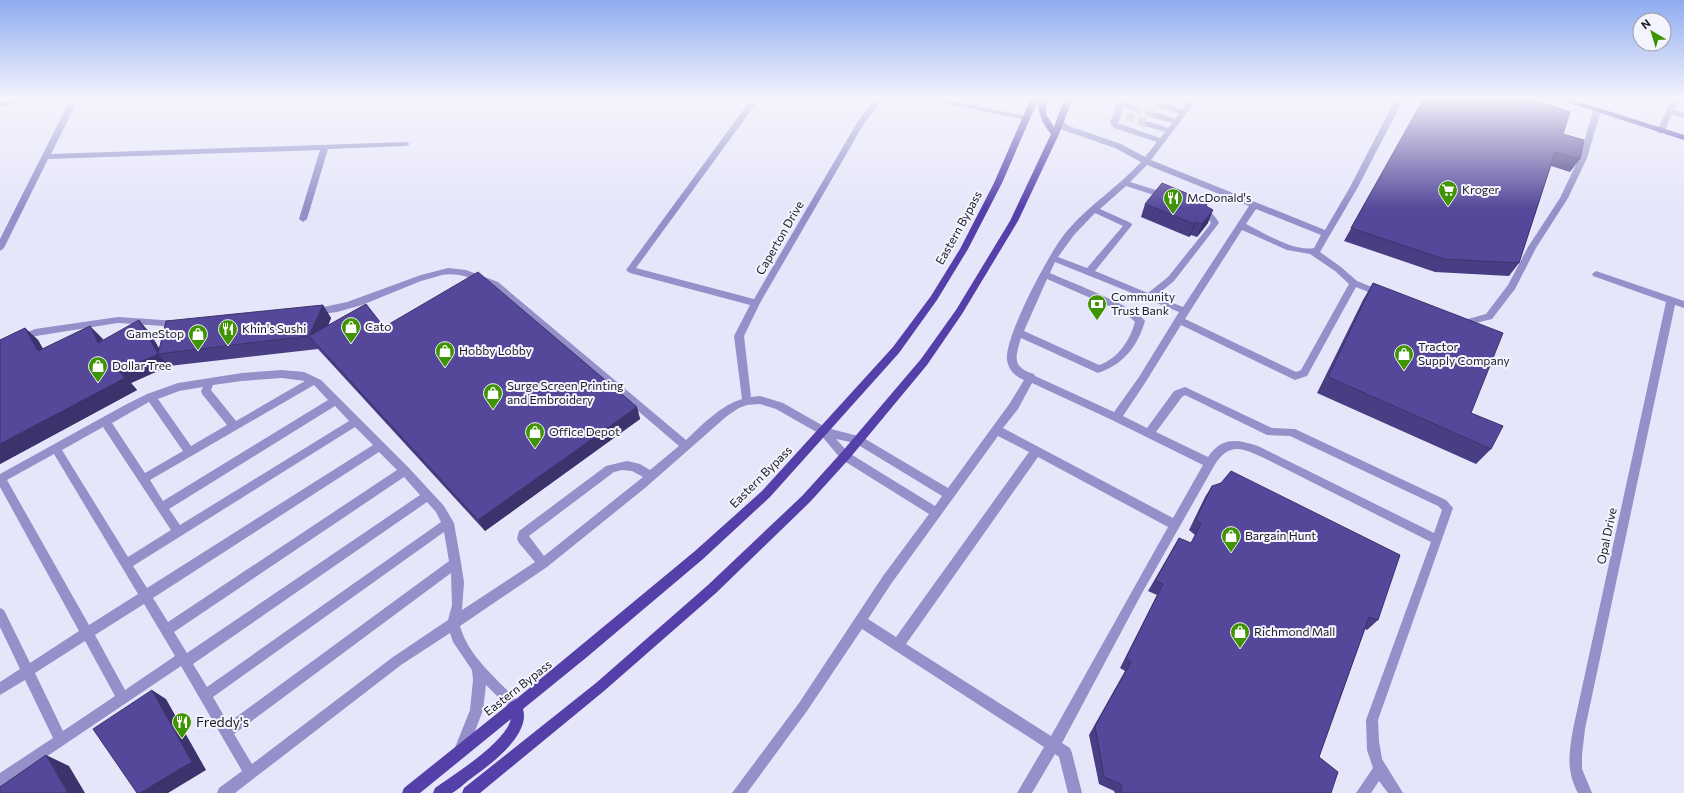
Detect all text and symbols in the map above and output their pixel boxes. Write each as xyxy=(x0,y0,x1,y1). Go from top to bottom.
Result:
north arrow xyxy=(1632,12,1672,52)
text: N xyxy=(1638,16,1653,31)
supermarket icon: Kroger xyxy=(1437,179,1459,207)
place label: Kroger xyxy=(1462,182,1500,196)
restaurant icon: McDonald's xyxy=(1162,187,1184,215)
street label: Eastern Bypass xyxy=(932,188,984,267)
place label: McDonald's xyxy=(1187,190,1251,204)
street label: Caperton Drive xyxy=(752,198,806,277)
place label: Community Trust Bank xyxy=(1111,289,1175,317)
bank icon: Community Trust Bank xyxy=(1086,293,1108,321)
shop icon: Cato xyxy=(340,316,362,344)
restaurant icon: Khin's Sushi xyxy=(217,318,239,346)
place label: Cato xyxy=(365,319,392,333)
place label: Khin's Sushi xyxy=(242,321,306,335)
shop icon: GameStop xyxy=(187,323,209,351)
place label: GameStop xyxy=(126,326,184,340)
place label: Tractor Supply Company xyxy=(1418,339,1510,367)
shop icon: Hobby Lobby xyxy=(434,340,456,368)
place label: Hobby Lobby xyxy=(459,343,532,357)
shop icon: Tractor Supply Company xyxy=(1393,343,1415,371)
shop icon: Dollar Tree xyxy=(87,355,109,383)
place label: Dollar Tree xyxy=(112,358,171,372)
place label: Surge Screen Printing and Embroidery xyxy=(507,378,624,406)
shop icon: Surge Screen Printing and Embroidery xyxy=(482,382,504,410)
shop icon: Office Depot xyxy=(524,421,546,449)
place label: Office Depot xyxy=(549,424,620,438)
street label: Eastern Bypass xyxy=(726,442,794,510)
street label: Opal Drive xyxy=(1593,506,1619,565)
shop icon: Bargain Hunt xyxy=(1220,525,1242,553)
place label: Bargain Hunt xyxy=(1245,528,1316,542)
shop icon: Richmond Mall xyxy=(1229,621,1251,649)
place label: Richmond Mall xyxy=(1254,624,1335,638)
street label: Eastern Bypass xyxy=(481,656,554,718)
restaurant icon: Freddy's xyxy=(171,711,193,739)
place label: Freddy's xyxy=(196,713,249,730)

